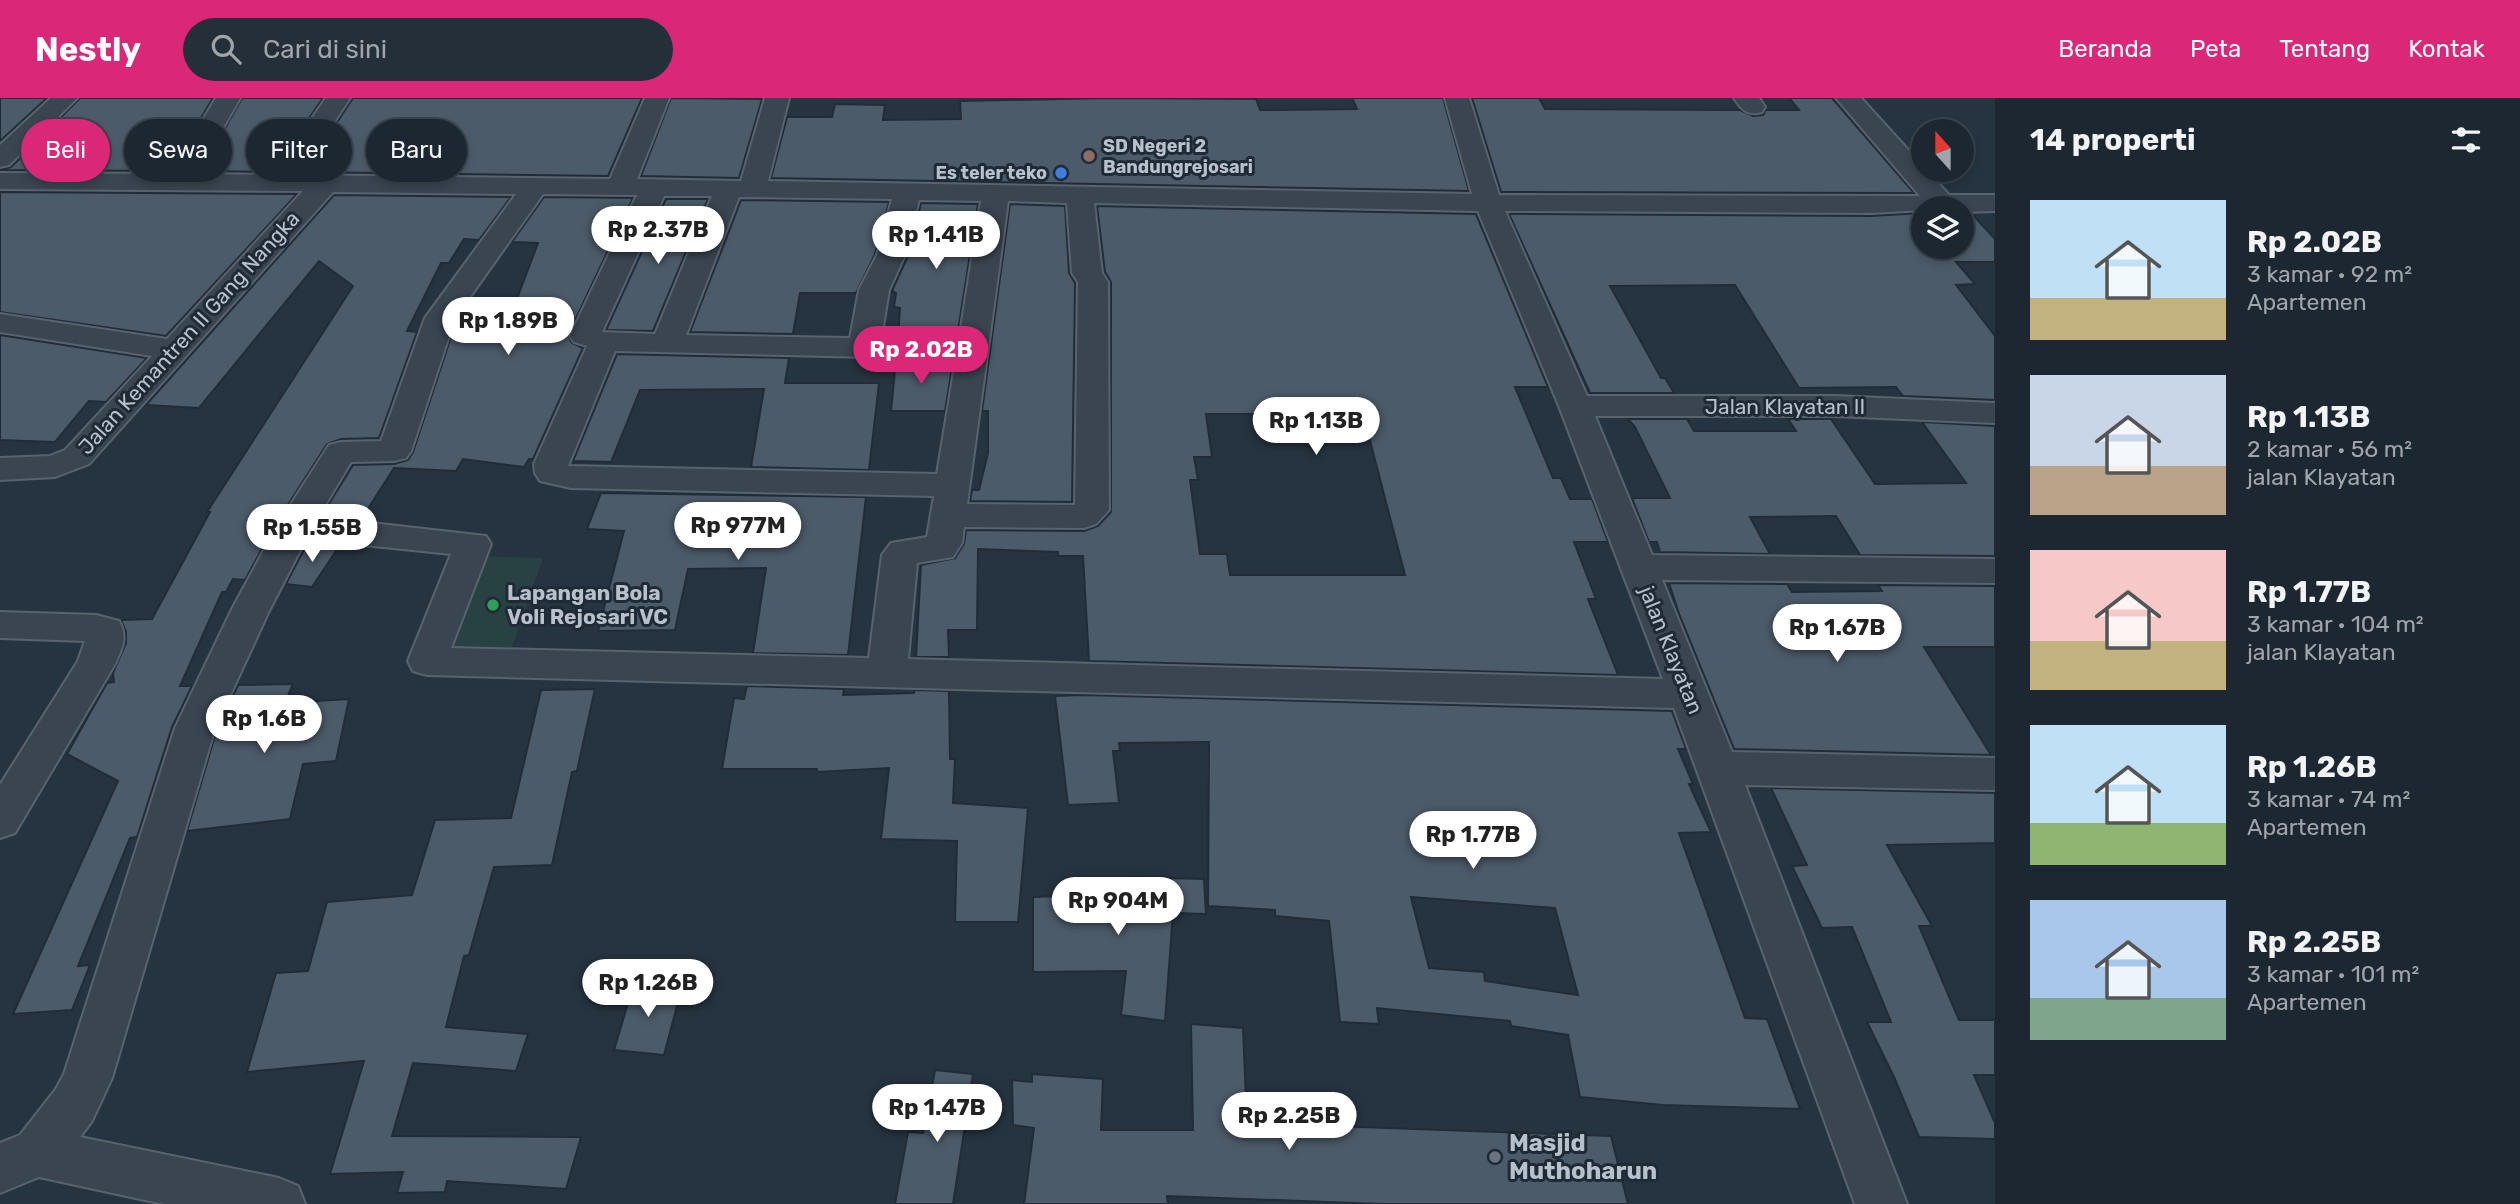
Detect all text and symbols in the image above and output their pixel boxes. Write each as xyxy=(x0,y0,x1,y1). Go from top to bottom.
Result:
search box xyxy=(183,18,673,81)
text: Nestly xyxy=(35,30,141,69)
icon: search xyxy=(207,30,245,68)
text: Cari di sini xyxy=(263,34,387,65)
text: Beranda xyxy=(2058,35,2152,63)
text: Peta xyxy=(2190,35,2241,63)
text: Tentang xyxy=(2279,35,2370,63)
text: Kontak xyxy=(2408,35,2485,63)
chip: Beli xyxy=(21,119,110,182)
chip: Sewa xyxy=(124,119,232,182)
chip: Filter xyxy=(246,119,352,182)
chip: Baru xyxy=(366,119,467,182)
north arrow xyxy=(1911,119,1974,182)
map controls xyxy=(1911,119,1974,259)
icon: filters xyxy=(2447,121,2485,159)
text: 14 properti xyxy=(2030,122,2196,158)
place label: SD Negeri 2 Bandungrejosari xyxy=(1103,135,1253,178)
marker: SD Negeri 2 Bandungrejosari xyxy=(1081,148,1097,164)
place label: Es teler teko xyxy=(936,162,1047,184)
marker: Es teler teko xyxy=(1053,165,1069,181)
button: layers xyxy=(1911,196,1974,259)
street label: Jalan Kemantren II Gang Nangka xyxy=(73,206,304,459)
pin: Rp 2.37B xyxy=(586,206,730,266)
pin: Rp 1.41B xyxy=(864,212,1008,271)
text: Rp 2.37B xyxy=(607,215,709,243)
text: Rp 1.41B xyxy=(888,220,984,248)
text: Rp 2.02B xyxy=(2247,224,2382,260)
icon: home xyxy=(2086,228,2170,312)
text: 3 kamar · 92 m² xyxy=(2247,260,2412,288)
text: Apartemen xyxy=(2247,288,2367,316)
pin: Rp 1.89B xyxy=(436,298,580,357)
text: Rp 1.89B xyxy=(458,306,558,334)
pin: Rp 2.02B xyxy=(849,327,993,386)
text: Rp 2.02B xyxy=(869,335,973,363)
street label: Jalan Klayatan II xyxy=(1705,394,1865,419)
pin: Rp 1.13B xyxy=(1244,398,1388,457)
text: Rp 1.13B xyxy=(2247,399,2370,435)
icon: home xyxy=(2086,403,2170,487)
text: Rp 1.13B xyxy=(1269,406,1363,434)
text: 2 kamar · 56 m² xyxy=(2247,435,2412,463)
text: jalan Klayatan xyxy=(2247,463,2396,491)
pin: Rp 977M xyxy=(673,503,803,562)
pin: Rp 1.55B xyxy=(240,504,384,564)
text: Rp 977M xyxy=(690,511,786,539)
text: Rp 1.55B xyxy=(262,513,362,541)
text: Rp 1.77B xyxy=(2247,574,2371,610)
icon: home xyxy=(2086,578,2170,662)
place label: Lapangan Bola Voli Rejosari VC xyxy=(507,580,668,629)
street label: jalan Klayatan xyxy=(1634,581,1708,717)
marker: Lapangan Bola Voli Rejosari VC xyxy=(485,597,501,613)
pin: Rp 1.67B xyxy=(1765,604,1909,664)
text: 3 kamar · 104 m² xyxy=(2247,610,2424,638)
text: Rp 1.67B xyxy=(1789,613,1885,641)
text: jalan Klayatan xyxy=(2247,638,2396,666)
pin: Rp 1.6B xyxy=(199,696,329,755)
text: Rp 1.6B xyxy=(222,704,306,732)
text: Rp 1.26B xyxy=(2247,749,2377,785)
icon: home xyxy=(2086,753,2170,837)
text: 3 kamar · 74 m² xyxy=(2247,785,2410,813)
pin: Rp 1.77B xyxy=(1401,812,1545,871)
text: Apartemen xyxy=(2247,813,2367,841)
text: Rp 1.77B xyxy=(1425,820,1521,848)
pin: Rp 904M xyxy=(1053,878,1183,937)
text: Rp 904M xyxy=(1068,886,1168,914)
text: Rp 2.25B xyxy=(2247,924,2381,960)
icon: home xyxy=(2086,928,2170,1012)
pin: Rp 1.26B xyxy=(576,960,720,1019)
text: 3 kamar · 101 m² xyxy=(2247,960,2419,988)
text: Rp 1.26B xyxy=(598,968,698,996)
text: Apartemen xyxy=(2247,988,2367,1016)
pin: Rp 1.47B xyxy=(865,1084,1009,1144)
text: Rp 1.47B xyxy=(888,1093,986,1121)
pin: Rp 2.25B xyxy=(1217,1093,1361,1152)
text: Rp 2.25B xyxy=(1238,1101,1340,1129)
place label: Masjid Muthoharun xyxy=(1509,1129,1657,1185)
marker: Masjid Muthoharun xyxy=(1487,1149,1503,1165)

